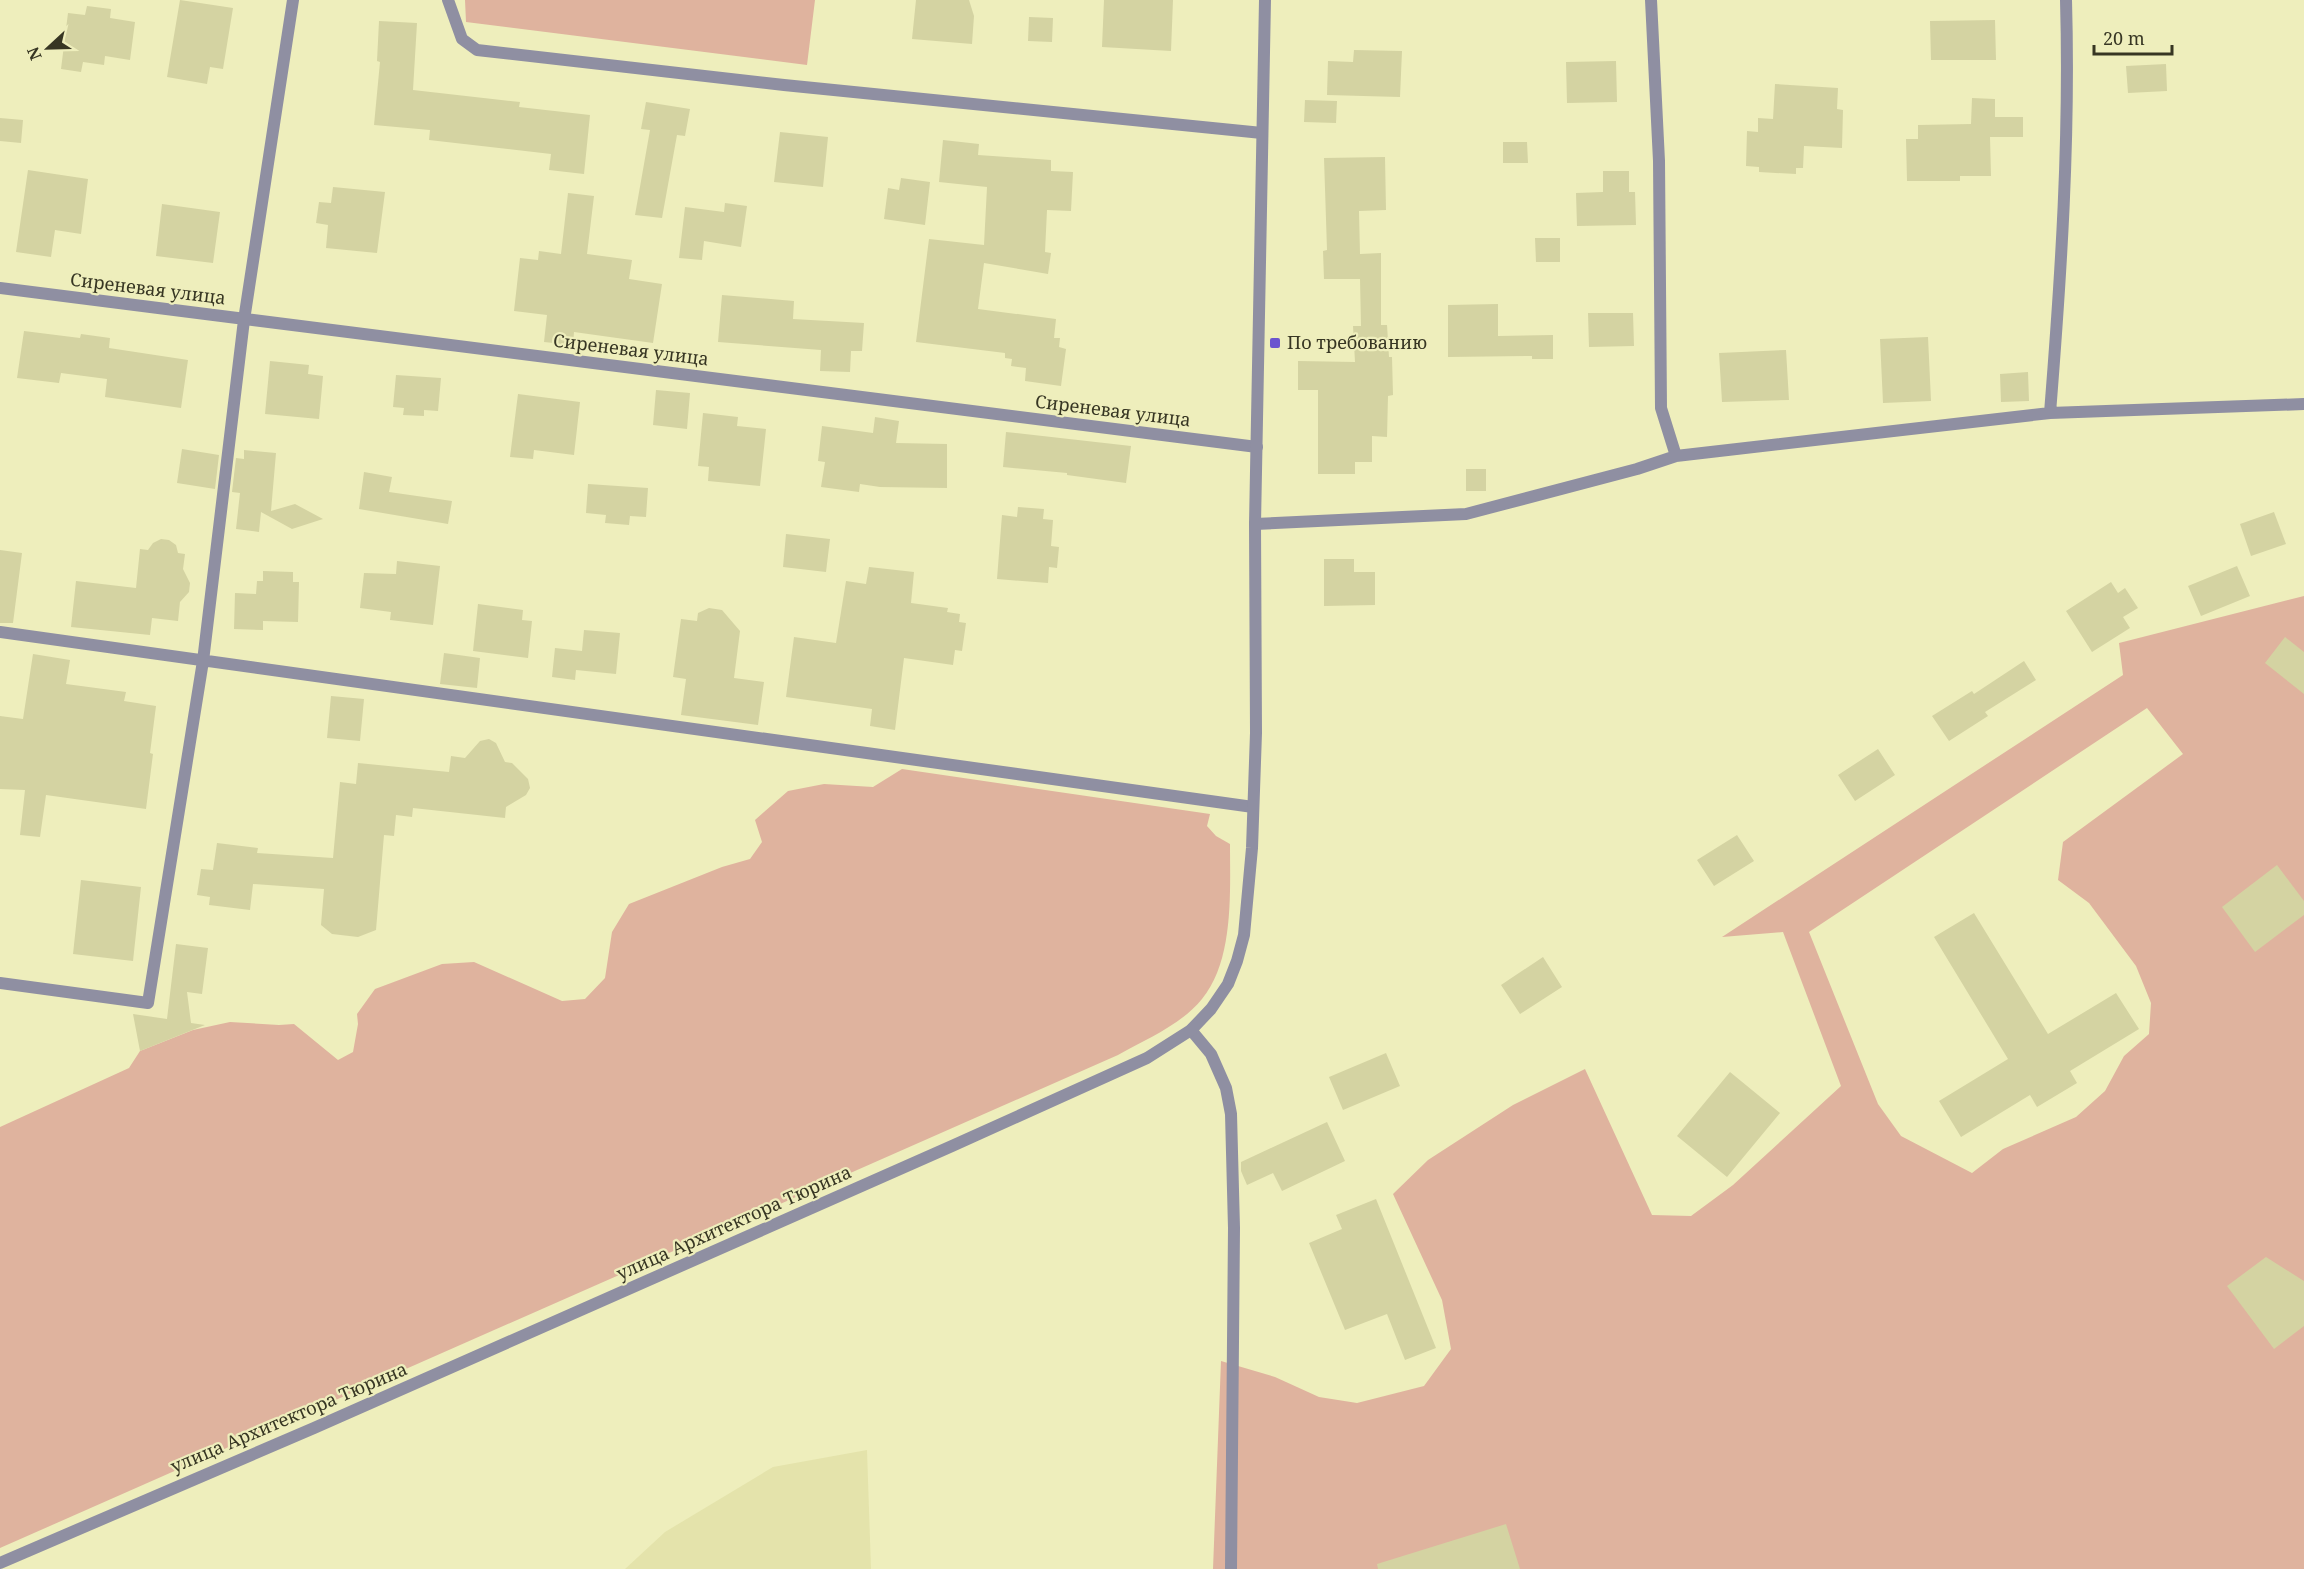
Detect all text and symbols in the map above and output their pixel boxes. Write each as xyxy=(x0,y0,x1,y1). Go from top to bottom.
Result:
north arrow xyxy=(18,18,78,78)
scale bar xyxy=(2094,18,2172,56)
text: 20 m xyxy=(2103,26,2145,50)
text: N xyxy=(21,43,47,64)
street label: Сиреневая улица xyxy=(69,267,227,309)
street label: Сиреневая улица xyxy=(552,328,710,370)
place label: По требованию xyxy=(1287,330,1427,354)
marker: По требованию xyxy=(1268,336,1282,350)
street label: Сиреневая улица xyxy=(1034,389,1192,431)
street label: улица Архитектора Тюрина xyxy=(612,1159,855,1285)
street label: улица Архитектора Тюрина xyxy=(166,1356,411,1478)

